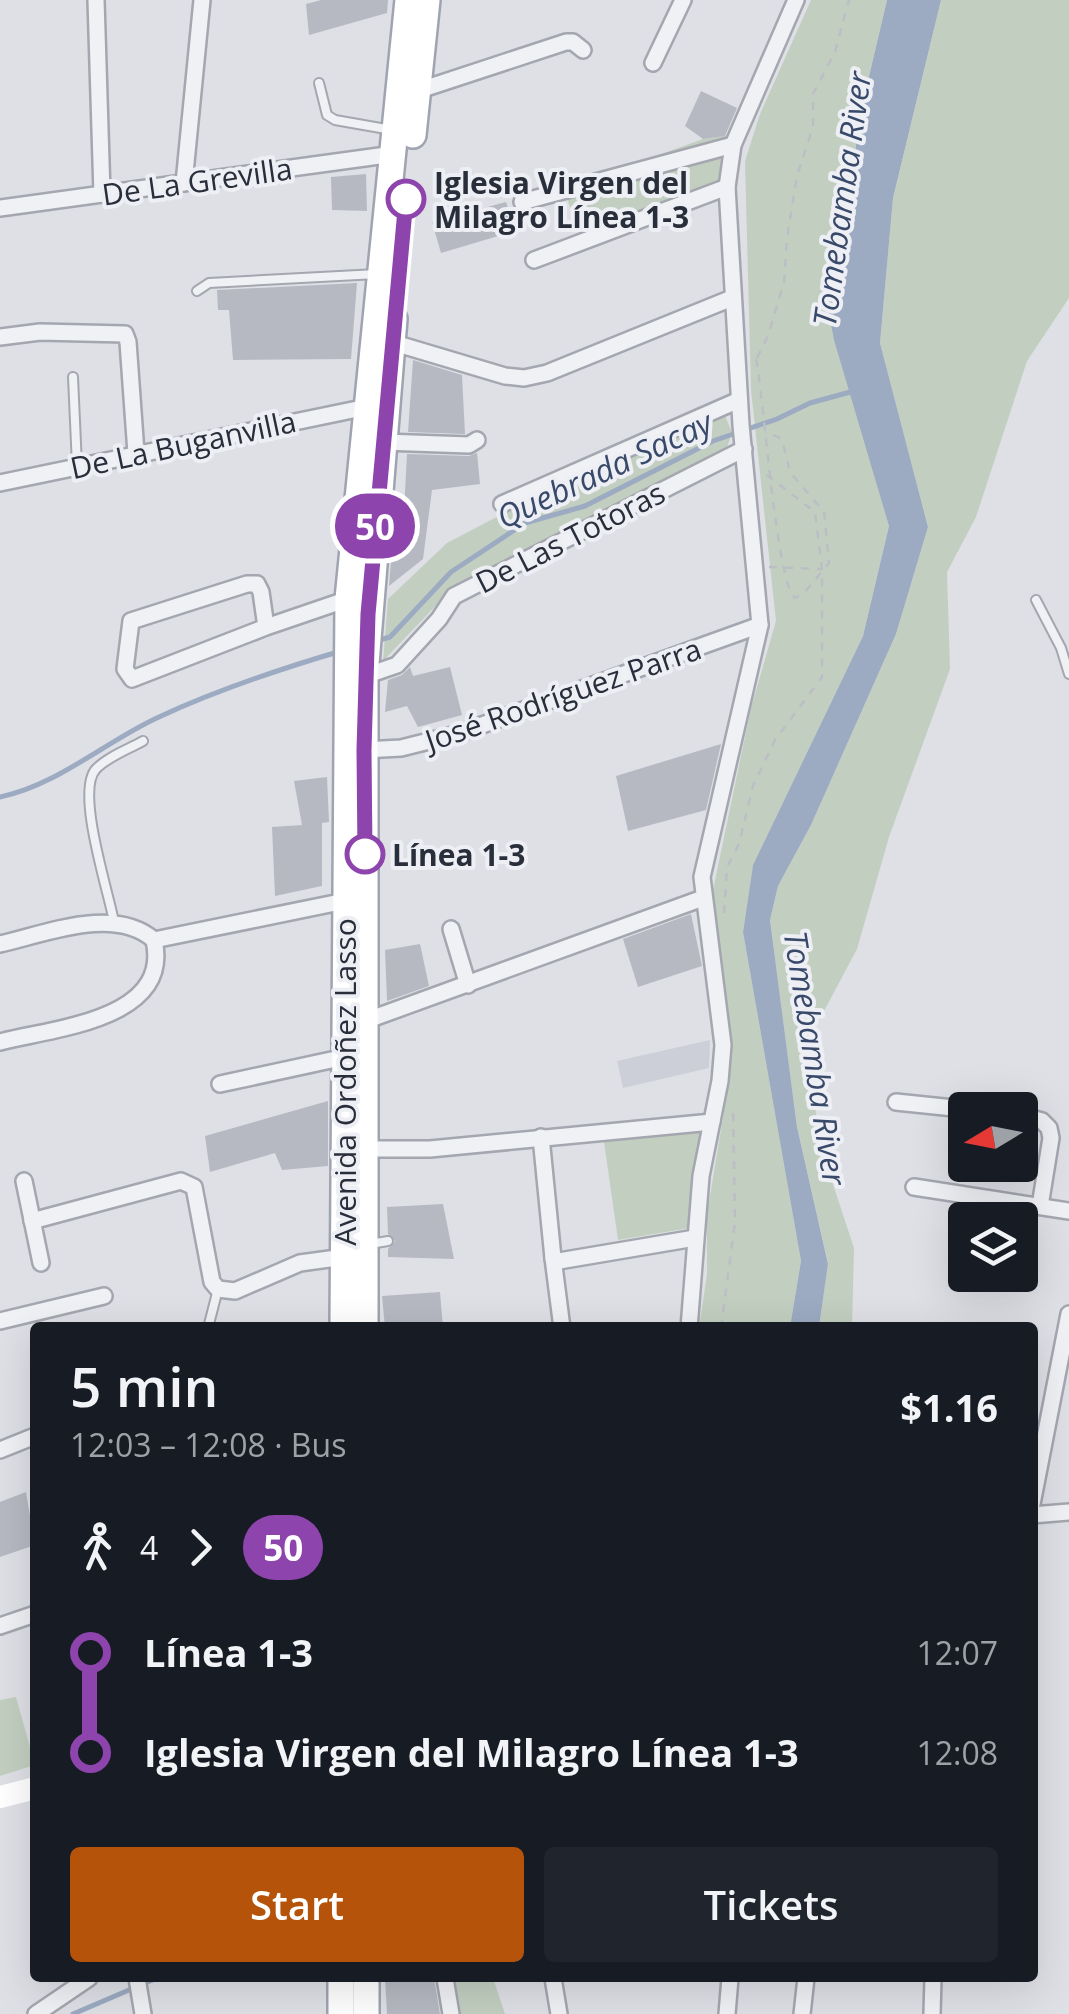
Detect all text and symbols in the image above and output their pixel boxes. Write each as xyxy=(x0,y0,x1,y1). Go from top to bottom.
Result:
water label: Tomebamba River xyxy=(802,67,880,329)
street label: De La Grevilla xyxy=(99,147,295,215)
place label: Iglesia Virgen del Milagro Línea 1-3 xyxy=(434,162,689,237)
marker: Iglesia Virgen del Milagro Línea 1-3 xyxy=(387,180,425,218)
water label: Quebrada Sacay xyxy=(489,399,721,538)
street label: De La Buganvilla xyxy=(66,400,300,488)
street label: De Las Totoras xyxy=(468,472,672,602)
line badge: 50 xyxy=(330,494,420,558)
text: 50 xyxy=(355,503,395,550)
street label: José Rodríguez Parra xyxy=(417,628,706,761)
place label: Línea 1-3 xyxy=(392,834,525,875)
marker: Línea 1-3 xyxy=(346,835,384,873)
street label: Avenida Ordoñez Lasso xyxy=(324,918,365,1246)
water label: Tomebamba River xyxy=(775,928,858,1190)
north arrow xyxy=(948,1092,1038,1182)
map controls xyxy=(948,1092,1038,1292)
button: layers xyxy=(948,1202,1038,1292)
text: 5 min xyxy=(70,1348,218,1423)
text: $1.16 xyxy=(900,1381,998,1433)
text: 12:03 – 12:08 · Bus xyxy=(70,1423,346,1466)
icon: walk xyxy=(70,1520,125,1575)
icon: forward xyxy=(173,1520,228,1575)
text: 50 xyxy=(263,1524,303,1571)
text: 4 xyxy=(140,1526,158,1569)
text: Línea 1-3 xyxy=(144,1626,313,1678)
text: 12:07 xyxy=(916,1631,998,1674)
text: Iglesia Virgen del Milagro Línea 1-3 xyxy=(144,1726,799,1778)
text: 12:08 xyxy=(916,1731,998,1774)
button: Start xyxy=(70,1847,524,1962)
button: Tickets xyxy=(544,1847,998,1962)

